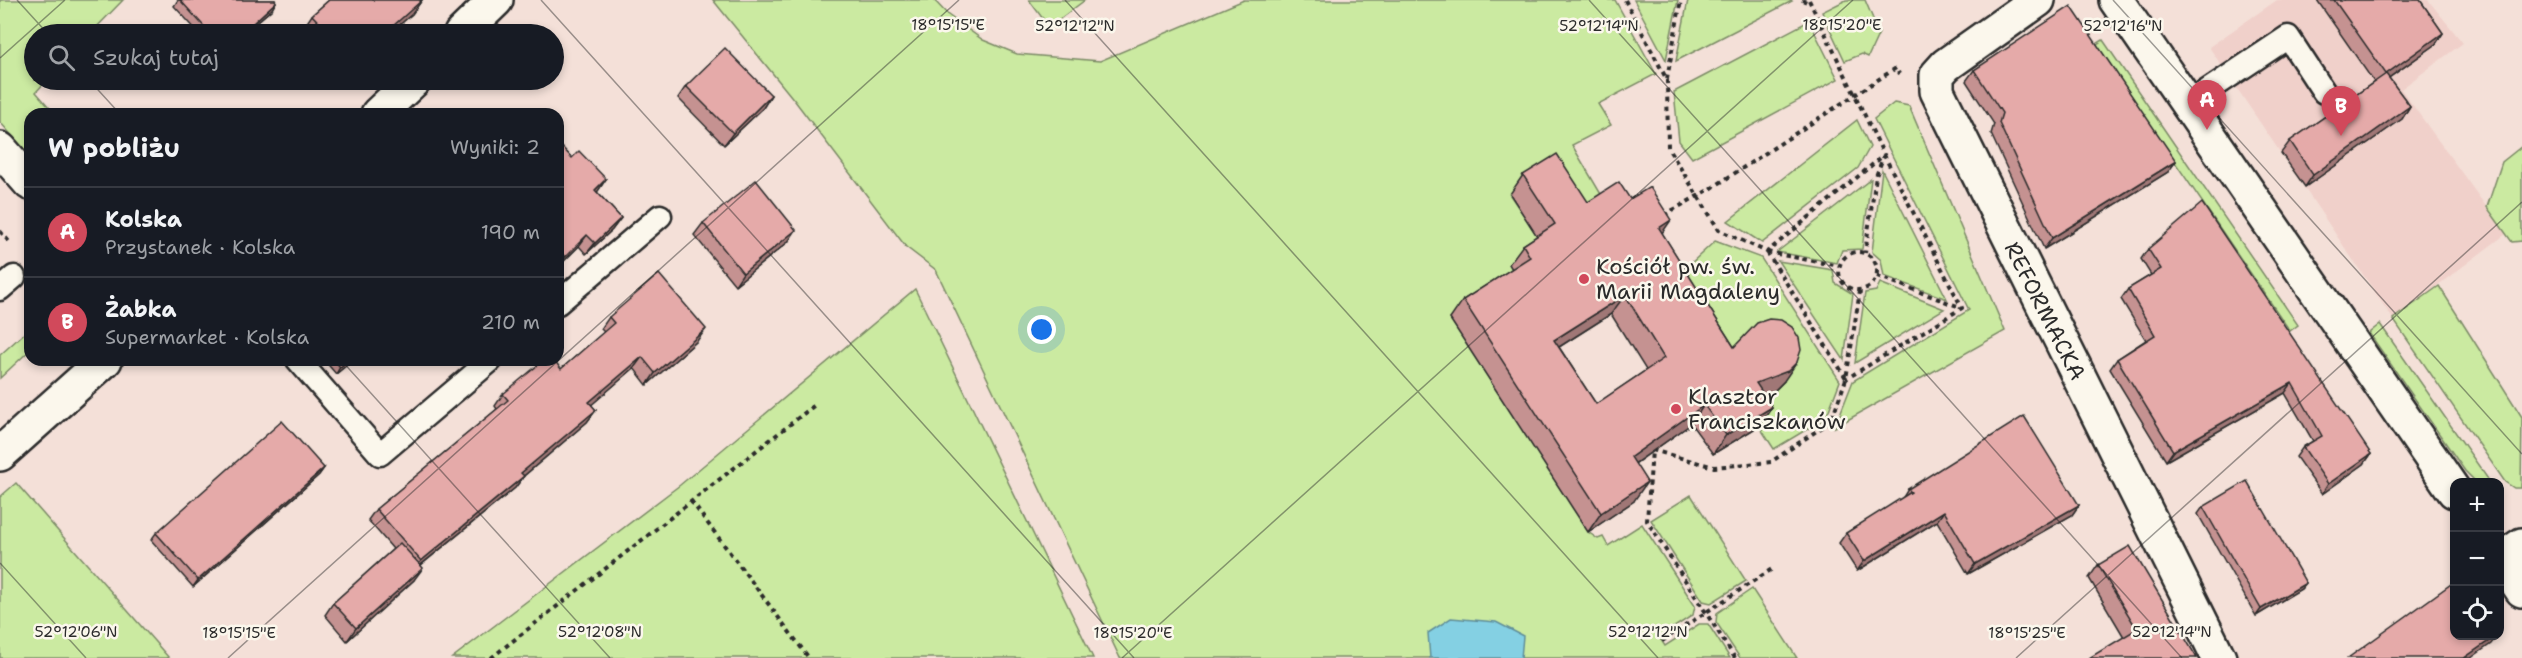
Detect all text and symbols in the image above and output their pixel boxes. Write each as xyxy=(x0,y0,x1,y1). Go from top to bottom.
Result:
text: 18°15'15"E xyxy=(911,15,985,35)
text: 18°15'20"E xyxy=(1803,15,1881,35)
text: 52°12'12"N xyxy=(1035,16,1115,36)
text: 52°12'14"N xyxy=(1559,16,1639,36)
text: 52°12'16"N xyxy=(2083,16,2163,36)
search box xyxy=(24,24,564,90)
icon: search xyxy=(45,41,78,74)
text: Szukaj tutaj xyxy=(93,43,219,72)
pin: A xyxy=(2188,80,2226,130)
pin: B xyxy=(2322,86,2360,136)
text: W pobliżu xyxy=(48,130,180,165)
text: Wyniki: 2 xyxy=(450,134,540,160)
text: Kolska xyxy=(105,205,182,234)
text: A xyxy=(60,219,75,245)
text: 190 m xyxy=(481,219,540,245)
text: Przystanek · Kolska xyxy=(105,234,295,260)
street label: REFORMACKA xyxy=(1998,237,2092,385)
place label: Kościół pw. św. Marii Magdaleny xyxy=(1596,252,1780,306)
marker: Kościół pw. św. Marii Magdaleny xyxy=(1577,272,1591,286)
text: Żabka xyxy=(105,295,177,324)
text: B xyxy=(61,309,74,335)
text: 210 m xyxy=(481,309,540,335)
your location xyxy=(1027,315,1056,344)
text: Supermarket · Kolska xyxy=(105,324,309,350)
place label: Klasztor Franciszkanów xyxy=(1688,382,1846,436)
marker: Klasztor Franciszkanów xyxy=(1669,402,1683,416)
map controls xyxy=(2450,478,2504,640)
button: + xyxy=(2450,478,2504,532)
button: − xyxy=(2450,532,2504,586)
button: locate xyxy=(2450,586,2504,640)
text: 52°12'06"N xyxy=(34,622,118,642)
text: 52°12'08"N xyxy=(558,622,642,642)
text: 52°12'12"N xyxy=(1608,622,1688,642)
text: 52°12'14"N xyxy=(2132,622,2212,642)
text: 18°15'15"E xyxy=(202,623,276,643)
text: 18°15'20"E xyxy=(1094,623,1172,643)
text: 18°15'25"E xyxy=(1988,623,2066,643)

